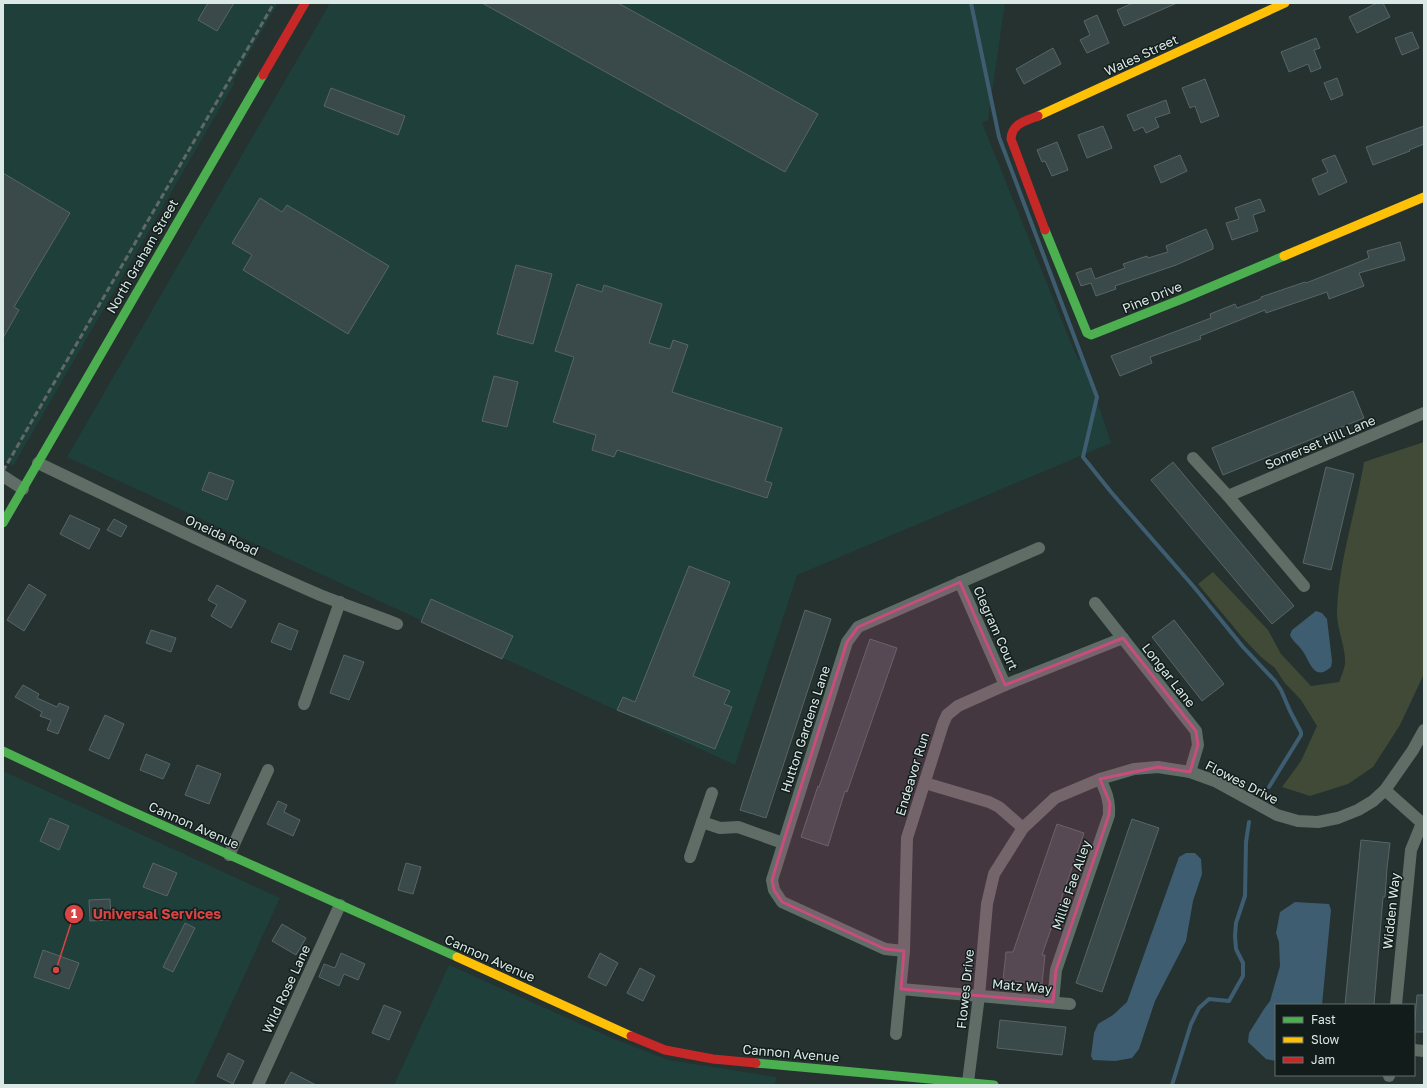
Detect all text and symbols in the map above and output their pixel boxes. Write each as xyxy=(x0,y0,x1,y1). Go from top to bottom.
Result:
street label: Wales Street xyxy=(1102,31,1180,79)
street label: North Graham Street xyxy=(103,196,181,316)
street label: Pine Drive xyxy=(1120,278,1184,316)
street label: Somerset Hill Lane xyxy=(1262,411,1378,473)
street label: Oneida Road xyxy=(183,511,261,559)
street label: Clegram Court xyxy=(970,583,1022,673)
street label: Longar Lane xyxy=(1139,640,1199,710)
street label: Hutton Gardens Lane xyxy=(777,663,833,795)
street label: Endeavor Run xyxy=(892,730,932,818)
street label: Flowes Drive xyxy=(1203,757,1281,807)
street label: Cannon Avenue xyxy=(146,798,242,852)
street label: Millie Fae Alley xyxy=(1048,837,1094,932)
street label: Widden Way xyxy=(1379,871,1403,950)
callout: Universal Services xyxy=(64,901,229,927)
text: Universal Services xyxy=(93,905,221,922)
text: 1 xyxy=(71,906,77,921)
street label: Cannon Avenue xyxy=(442,931,538,985)
street label: Wild Rose Lane xyxy=(258,942,314,1036)
street label: Flowes Drive xyxy=(953,949,977,1029)
street label: Matz Way xyxy=(991,975,1053,997)
legend xyxy=(1275,1004,1415,1076)
text: Fast xyxy=(1311,1012,1336,1027)
text: Slow xyxy=(1311,1032,1339,1047)
street label: Cannon Avenue xyxy=(742,1041,840,1065)
text: Jam xyxy=(1311,1052,1335,1067)

